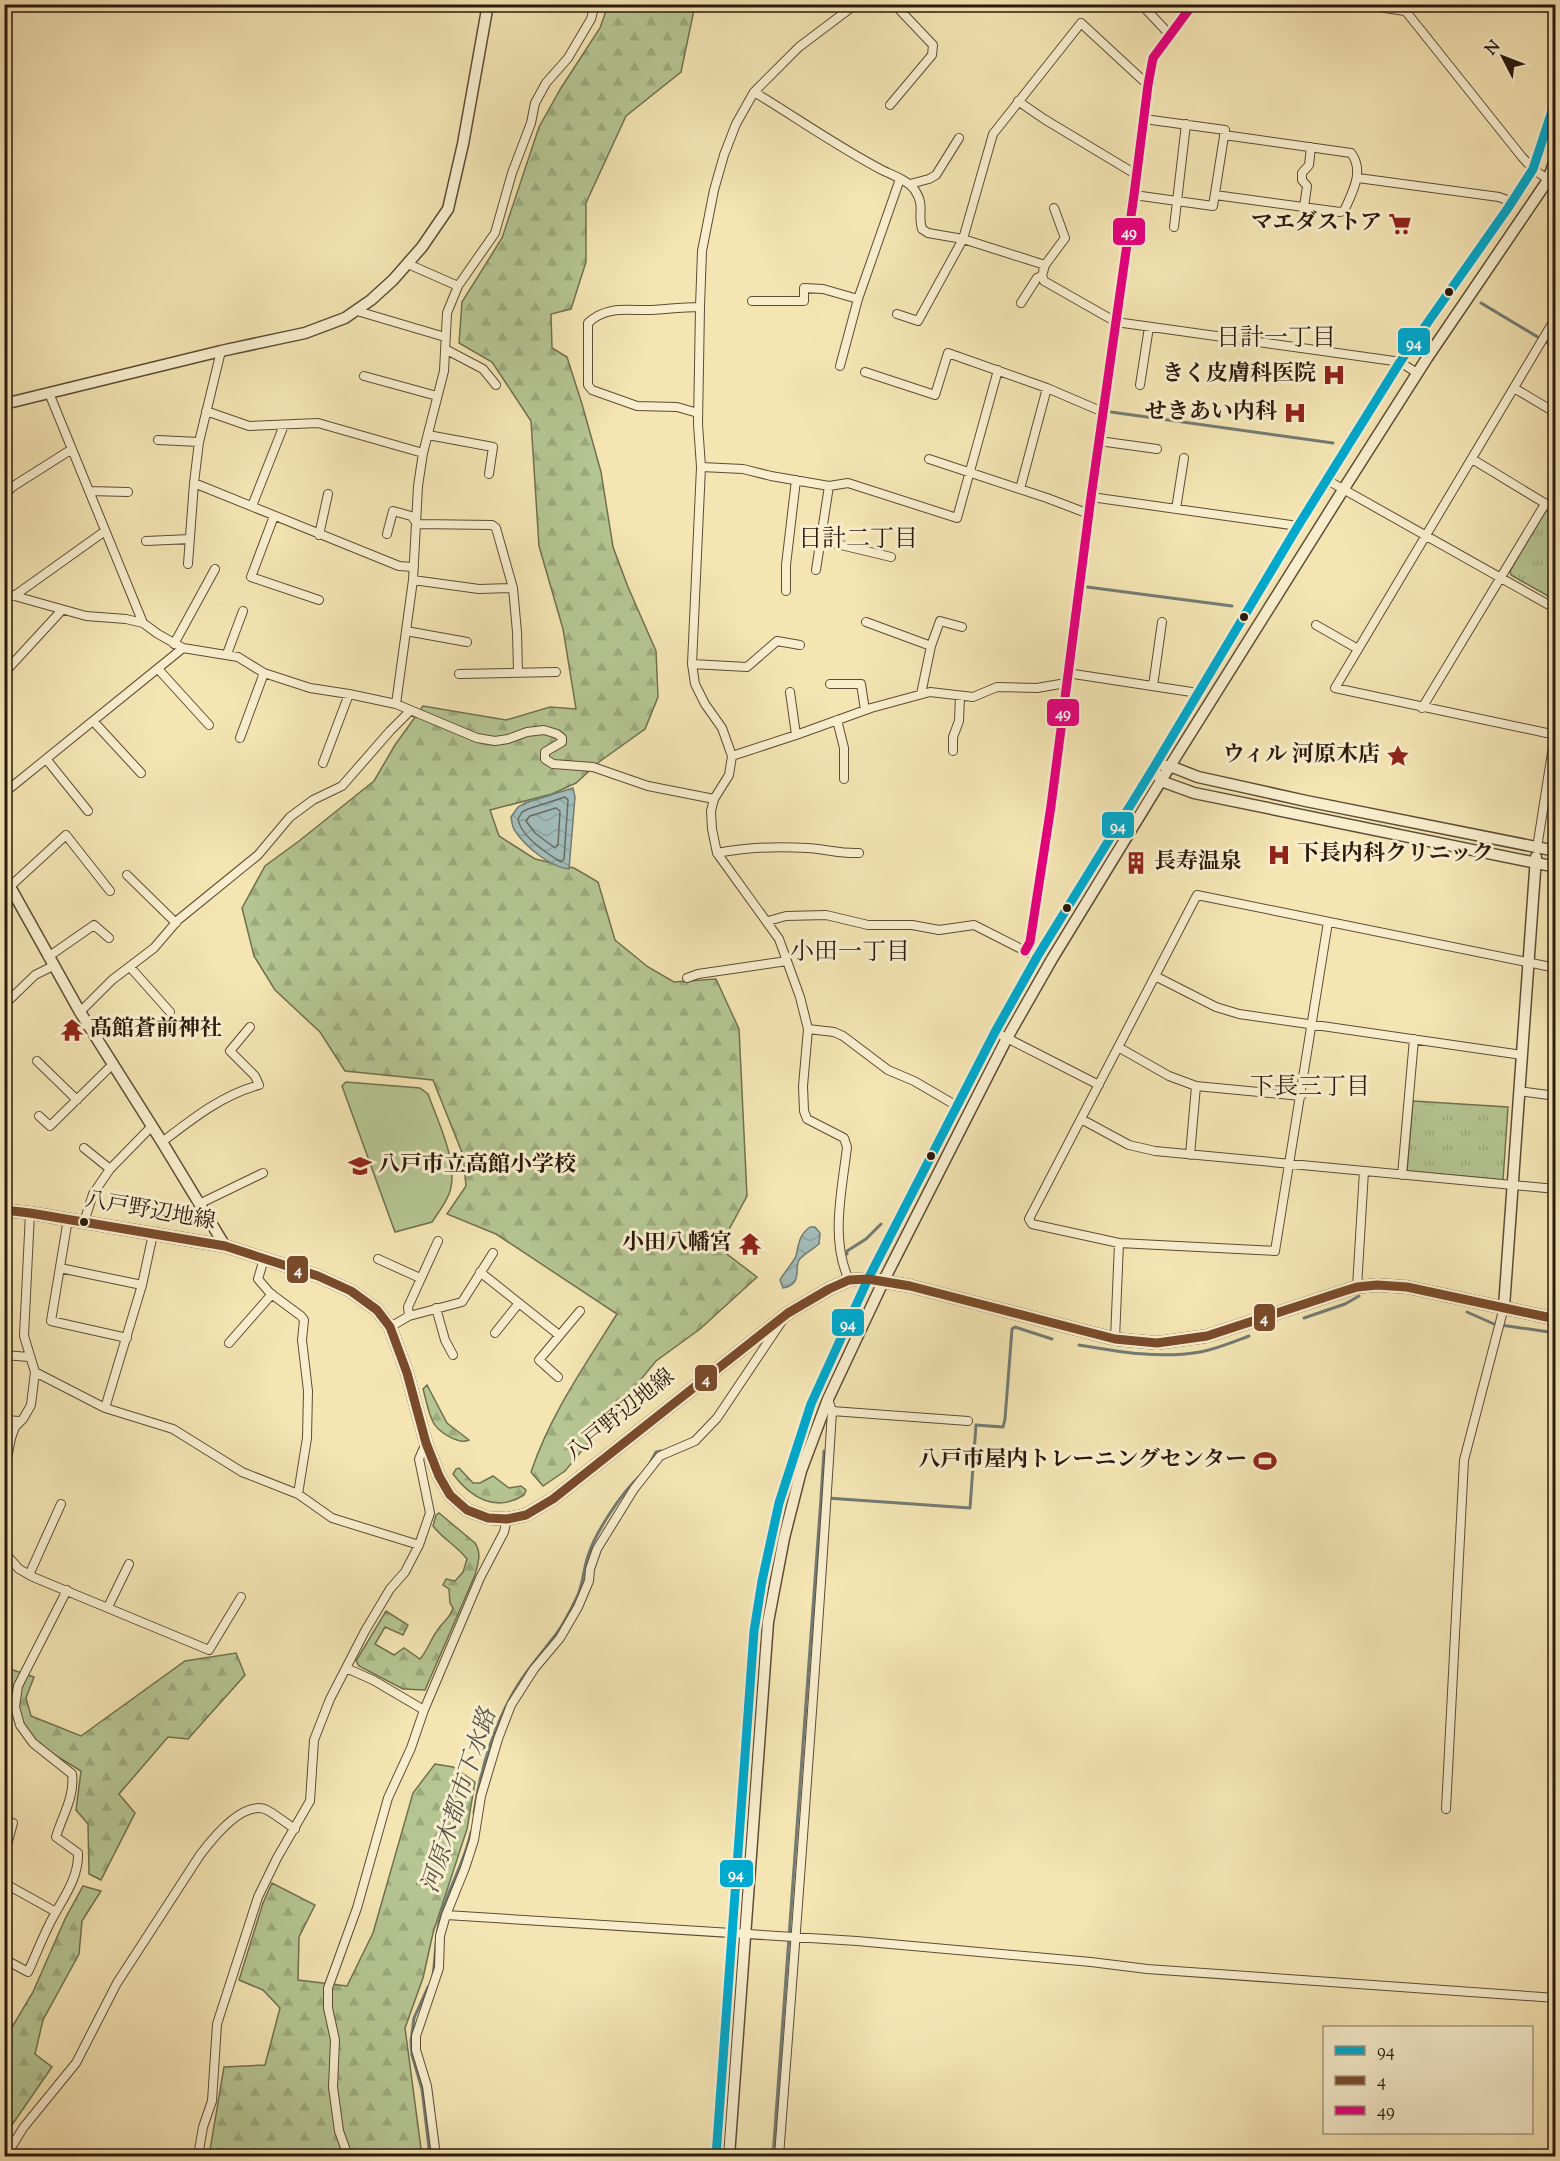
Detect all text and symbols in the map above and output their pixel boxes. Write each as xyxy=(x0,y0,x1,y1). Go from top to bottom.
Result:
north arrow xyxy=(1473,27,1533,87)
text: N xyxy=(1481,36,1507,61)
place label: マエダストア xyxy=(1251,208,1382,240)
supermarket icon: マエダストア xyxy=(1387,211,1413,237)
line badge: 49 xyxy=(1112,217,1146,246)
text: 49 xyxy=(1120,222,1137,245)
unlabelled marker xyxy=(1443,286,1455,298)
district label: 日計一丁目 xyxy=(1216,322,1336,356)
line badge: 94 xyxy=(1397,327,1431,356)
text: 94 xyxy=(1406,333,1422,356)
place label: きく皮膚科医院 xyxy=(1162,359,1316,391)
hospital icon: きく皮膚科医院 xyxy=(1321,362,1347,388)
place label: せきあい内科 xyxy=(1145,397,1277,429)
hospital icon: せきあい内科 xyxy=(1282,400,1308,426)
district label: 日計二丁目 xyxy=(798,523,918,557)
unlabelled marker xyxy=(1238,611,1250,623)
line badge: 49 xyxy=(1046,698,1080,727)
text: 49 xyxy=(1054,703,1071,726)
place label: ウィル 河原木店 xyxy=(1223,740,1380,772)
place icon: ウィル 河原木店 xyxy=(1385,743,1411,769)
line badge: 94 xyxy=(1101,811,1135,839)
text: 94 xyxy=(1110,816,1126,839)
place label: 下長内科クリニック xyxy=(1297,839,1494,871)
hospital icon: 下長内科クリニック xyxy=(1266,842,1292,868)
place label: 長寿温泉 xyxy=(1154,847,1242,879)
building icon: 長寿温泉 xyxy=(1123,850,1149,876)
unlabelled marker xyxy=(1061,902,1073,914)
district label: 小田一丁目 xyxy=(790,936,910,970)
place label: 髙館蒼前神社 xyxy=(90,1014,222,1046)
temple icon: 髙館蒼前神社 xyxy=(59,1017,85,1043)
district label: 下長三丁目 xyxy=(1250,1071,1370,1105)
place label: 八戸市立高館小学校 xyxy=(378,1150,576,1182)
unlabelled marker xyxy=(925,1150,937,1162)
school or university icon: 八戸市立高館小学校 xyxy=(347,1153,373,1179)
street label: 八戸野辺地線 xyxy=(82,1185,218,1239)
unlabelled marker xyxy=(78,1216,90,1228)
place label: 小田八幡宮 xyxy=(622,1228,732,1260)
temple icon: 小田八幡宮 xyxy=(737,1231,763,1257)
line badge: 4 xyxy=(286,1255,309,1284)
text: 4 xyxy=(293,1260,302,1283)
line badge: 4 xyxy=(1253,1303,1276,1332)
line badge: 94 xyxy=(831,1308,865,1337)
text: 4 xyxy=(1259,1308,1268,1331)
text: 94 xyxy=(840,1314,856,1337)
street label: 八戸野辺地線 xyxy=(560,1362,682,1470)
line badge: 4 xyxy=(694,1364,718,1392)
text: 4 xyxy=(701,1369,710,1392)
place label: 八戸市屋内トレーニングセンター xyxy=(918,1445,1247,1477)
sports icon: 八戸市屋内トレーニングセンター xyxy=(1252,1448,1278,1474)
water label: 河原木都市下水路 xyxy=(414,1703,506,1898)
line badge: 94 xyxy=(719,1859,754,1888)
text: 94 xyxy=(728,1864,744,1887)
legend xyxy=(1323,2026,1533,2134)
text: 94 xyxy=(1377,2039,1395,2065)
text: 4 xyxy=(1377,2069,1386,2095)
text: 49 xyxy=(1377,2099,1395,2125)

